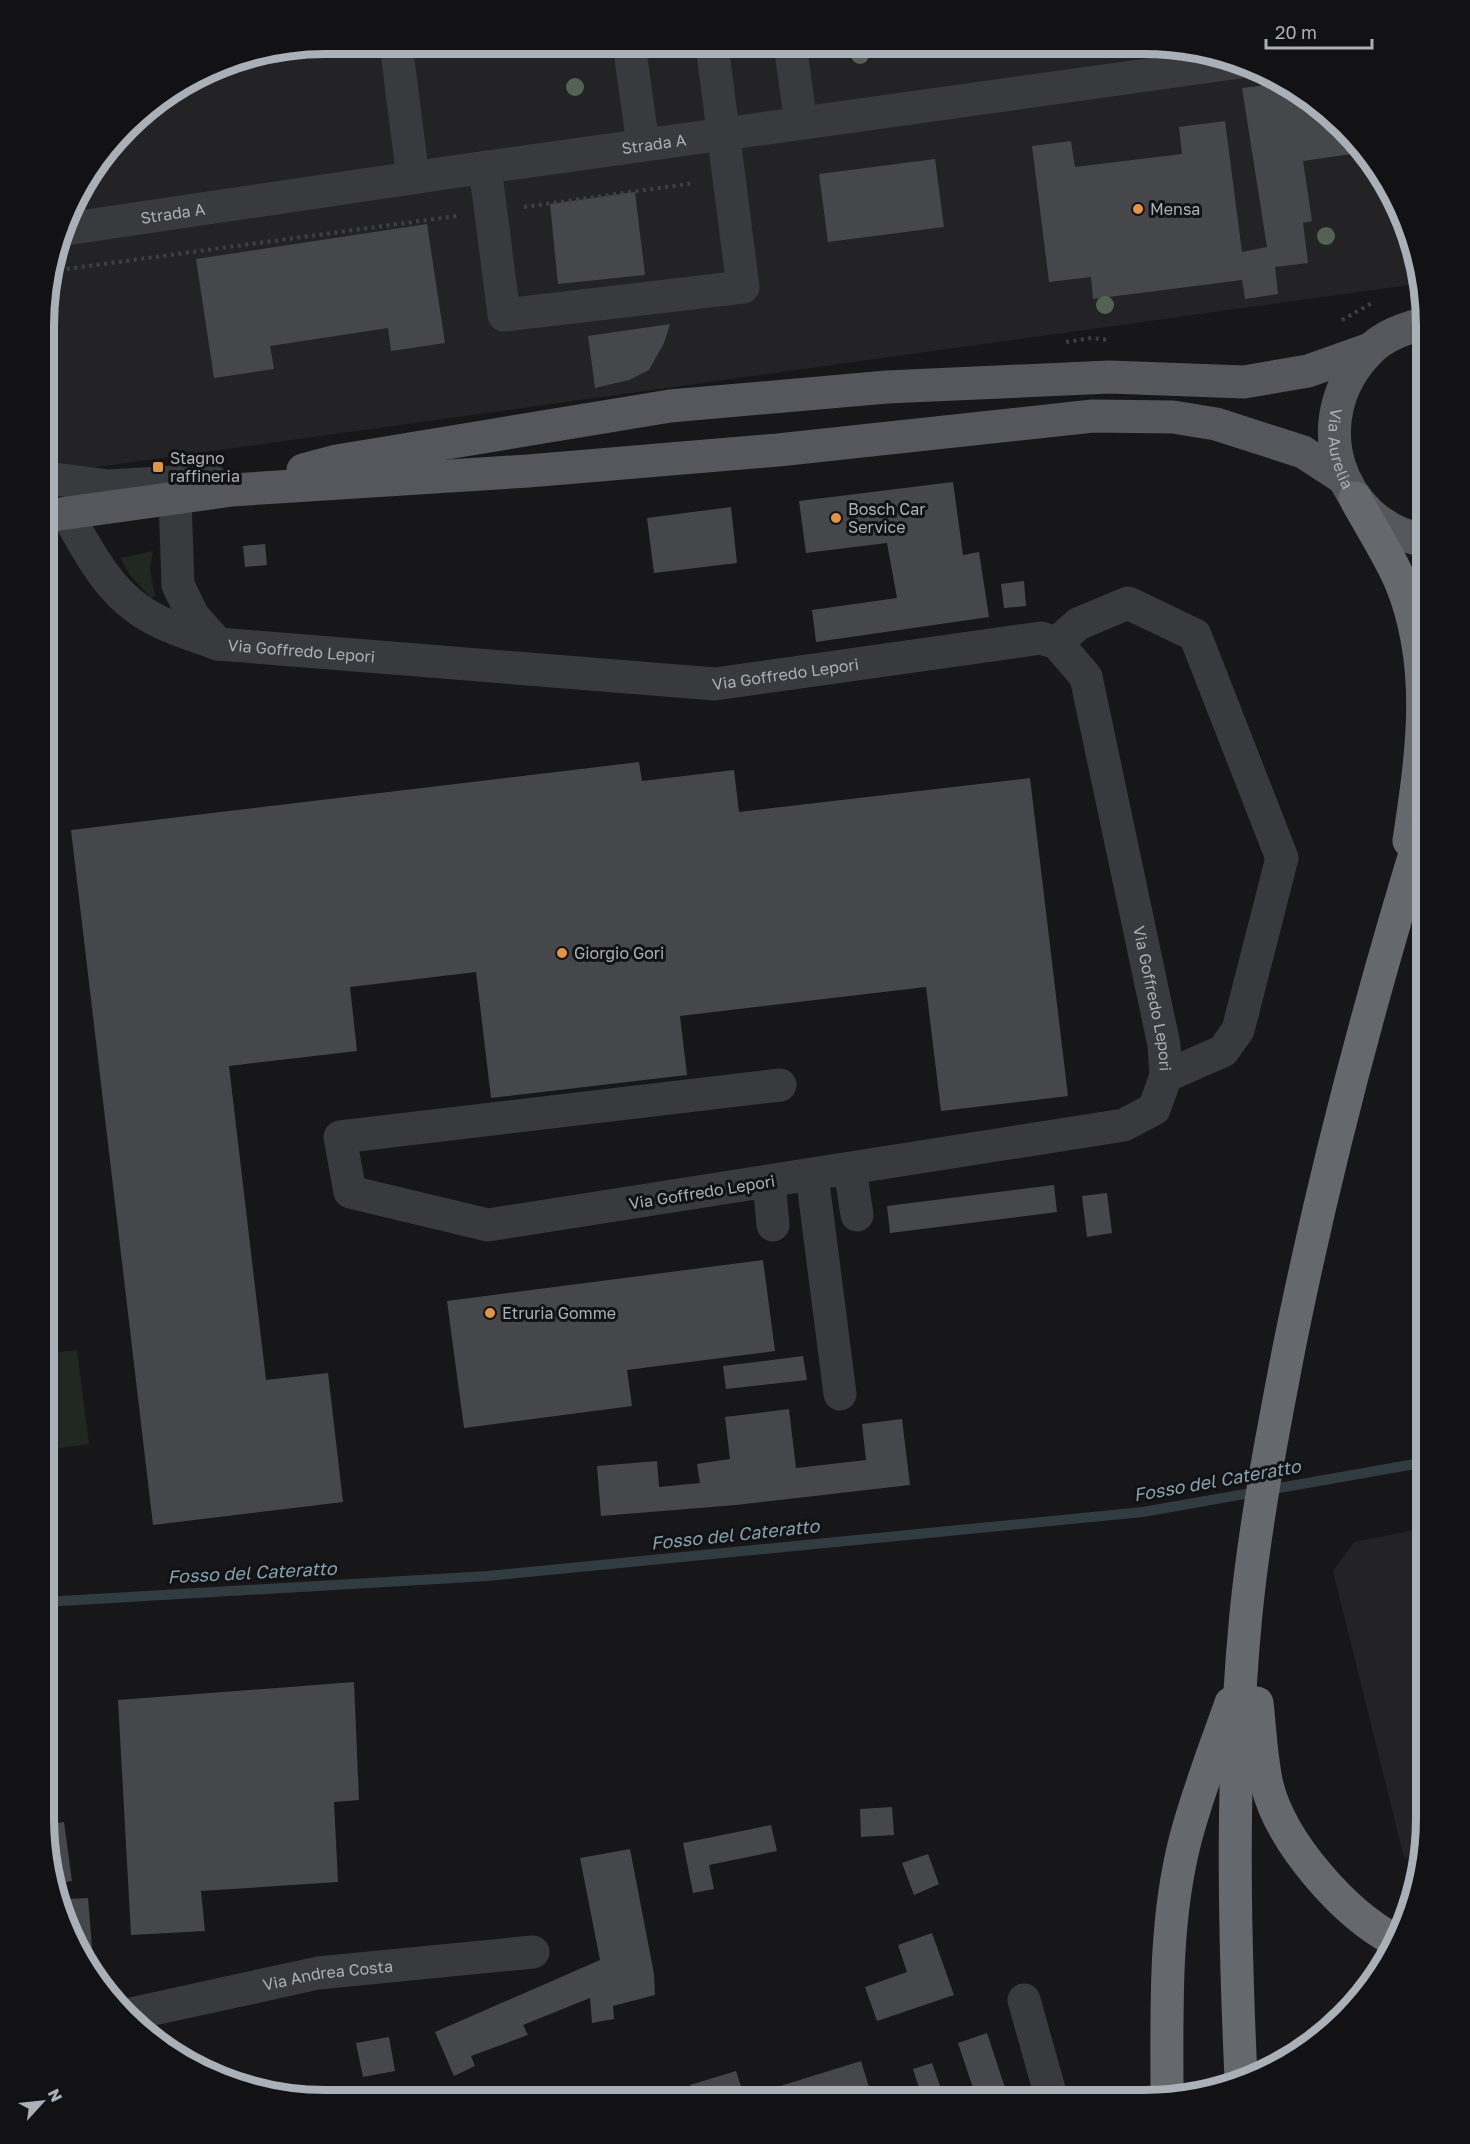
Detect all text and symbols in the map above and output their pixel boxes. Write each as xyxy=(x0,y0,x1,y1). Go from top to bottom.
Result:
scale bar xyxy=(1266,12,1372,50)
text: 20 m xyxy=(1275,21,1317,43)
street label: Strada A xyxy=(620,129,688,158)
street label: Strada A xyxy=(139,199,207,228)
place label: Mensa xyxy=(1150,199,1200,219)
marker: Mensa xyxy=(1131,202,1145,216)
street label: Via Aurelia xyxy=(1324,407,1358,492)
place label: Stagno raffineria xyxy=(170,448,240,486)
marker: Stagno raffineria xyxy=(151,460,165,474)
place label: Bosch Car Service xyxy=(848,499,926,537)
marker: Bosch Car Service xyxy=(829,511,843,525)
street label: Via Goffredo Lepori xyxy=(227,635,376,667)
street label: Via Goffredo Lepori xyxy=(711,654,860,694)
street label: Via Goffredo Lepori xyxy=(1129,924,1176,1072)
place label: Giorgio Gori xyxy=(574,943,664,963)
marker: Giorgio Gori xyxy=(555,946,569,960)
street label: Via Goffredo Lepori xyxy=(628,1171,776,1213)
place label: Etruria Gomme xyxy=(502,1303,616,1323)
marker: Etruria Gomme xyxy=(483,1306,497,1320)
water label: Fosso del Cateratto xyxy=(1132,1454,1303,1506)
water label: Fosso del Cateratto xyxy=(650,1514,821,1554)
water label: Fosso del Cateratto xyxy=(167,1557,338,1587)
street label: Via Andrea Costa xyxy=(261,1956,394,1995)
north arrow xyxy=(12,2072,72,2132)
text: N xyxy=(44,2085,67,2105)

